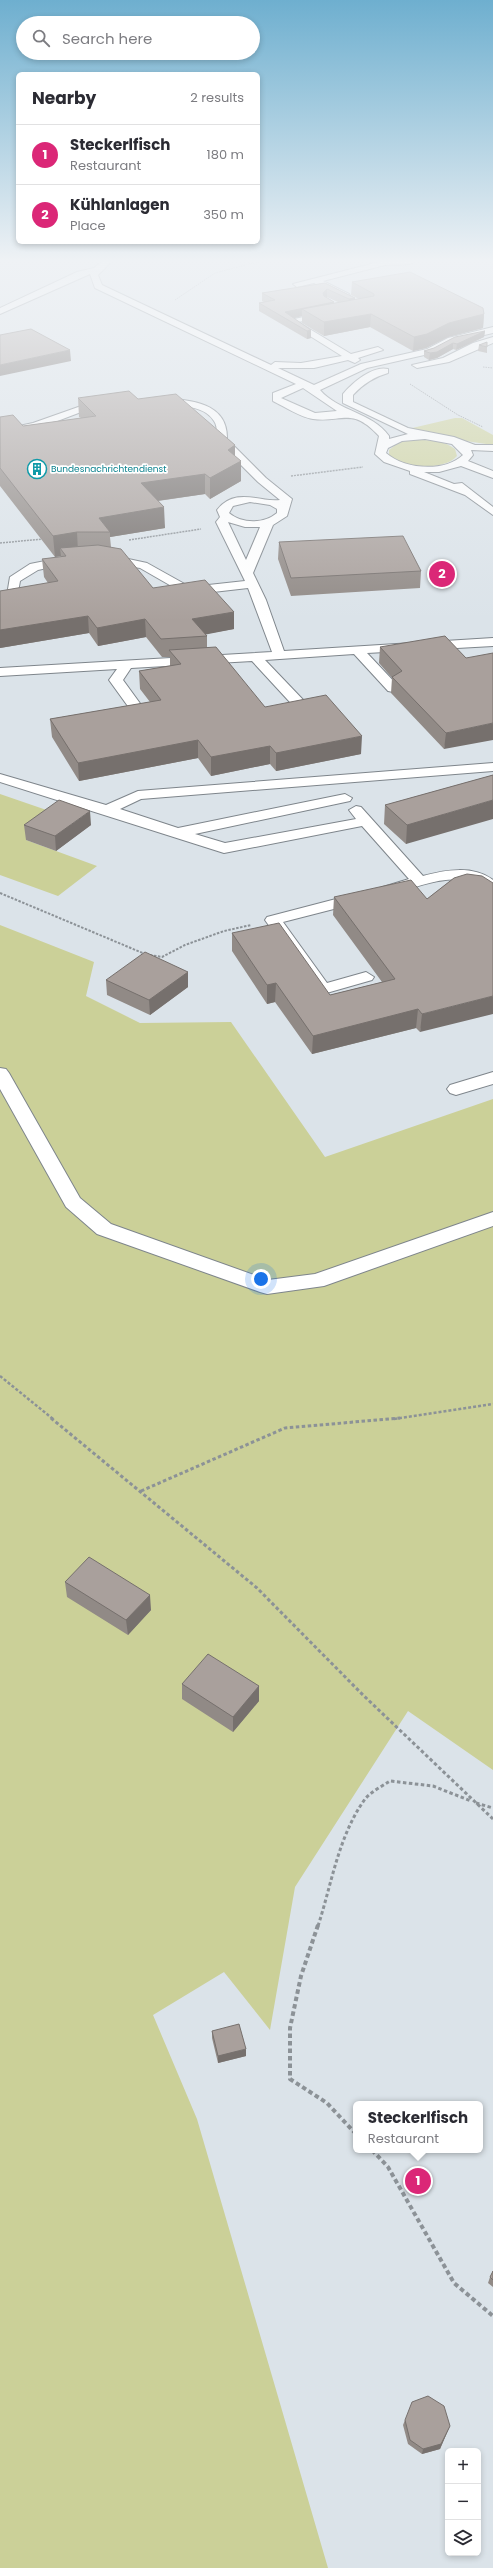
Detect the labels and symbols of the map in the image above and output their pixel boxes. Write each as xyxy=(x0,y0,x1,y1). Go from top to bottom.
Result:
building icon: Bundesnachrichtendienst xyxy=(26,458,48,480)
place label: Bundesnachrichtendienst xyxy=(51,463,167,475)
pin: 2 xyxy=(429,559,455,589)
your location xyxy=(251,1269,271,1289)
pin: 1 xyxy=(405,2166,431,2196)

